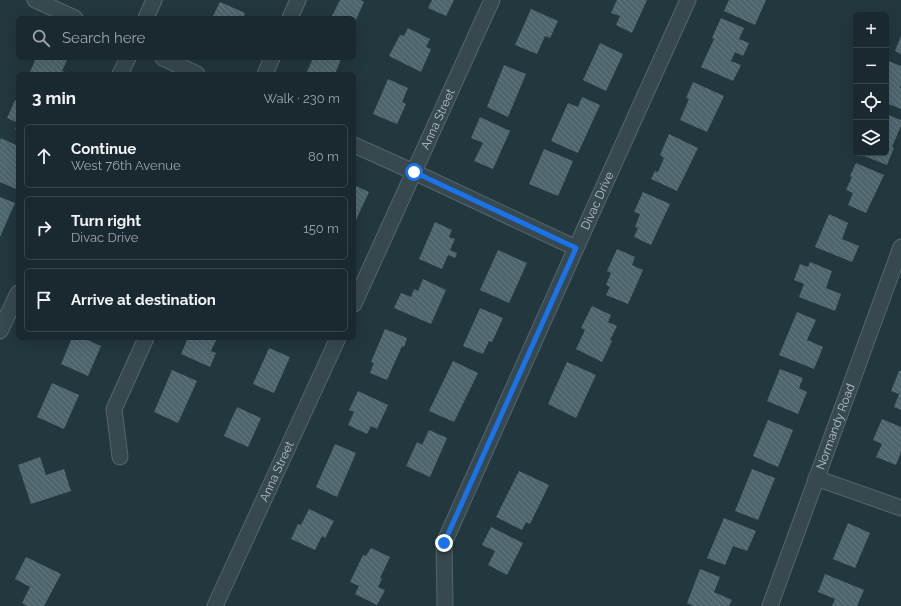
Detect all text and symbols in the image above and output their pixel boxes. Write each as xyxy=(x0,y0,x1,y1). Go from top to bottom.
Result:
map controls xyxy=(853,12,889,156)
button: + xyxy=(853,12,889,48)
search box xyxy=(16,16,356,60)
icon: search xyxy=(30,27,52,49)
text: Search here xyxy=(62,29,145,47)
button: − xyxy=(853,48,889,84)
button: locate xyxy=(853,84,889,120)
street label: Anna Street xyxy=(418,87,458,152)
text: 3 min xyxy=(32,88,76,108)
text: Walk · 230 m xyxy=(264,91,340,106)
button: layers xyxy=(853,120,889,156)
text: Continue xyxy=(71,140,136,158)
icon: ahead xyxy=(33,145,55,167)
text: 80 m xyxy=(308,149,339,164)
text: West 76th Avenue xyxy=(71,158,181,173)
route start xyxy=(405,163,423,181)
street label: Divac Drive xyxy=(578,169,617,232)
text: Turn right xyxy=(71,212,141,230)
icon: right xyxy=(33,217,55,239)
text: 150 m xyxy=(303,221,339,236)
text: Divac Drive xyxy=(71,230,138,245)
icon: arrive xyxy=(33,289,55,311)
text: Arrive at destination xyxy=(71,291,216,309)
street label: Normandy Road xyxy=(813,382,858,472)
street label: Anna Street xyxy=(257,439,297,504)
route end xyxy=(435,534,453,552)

